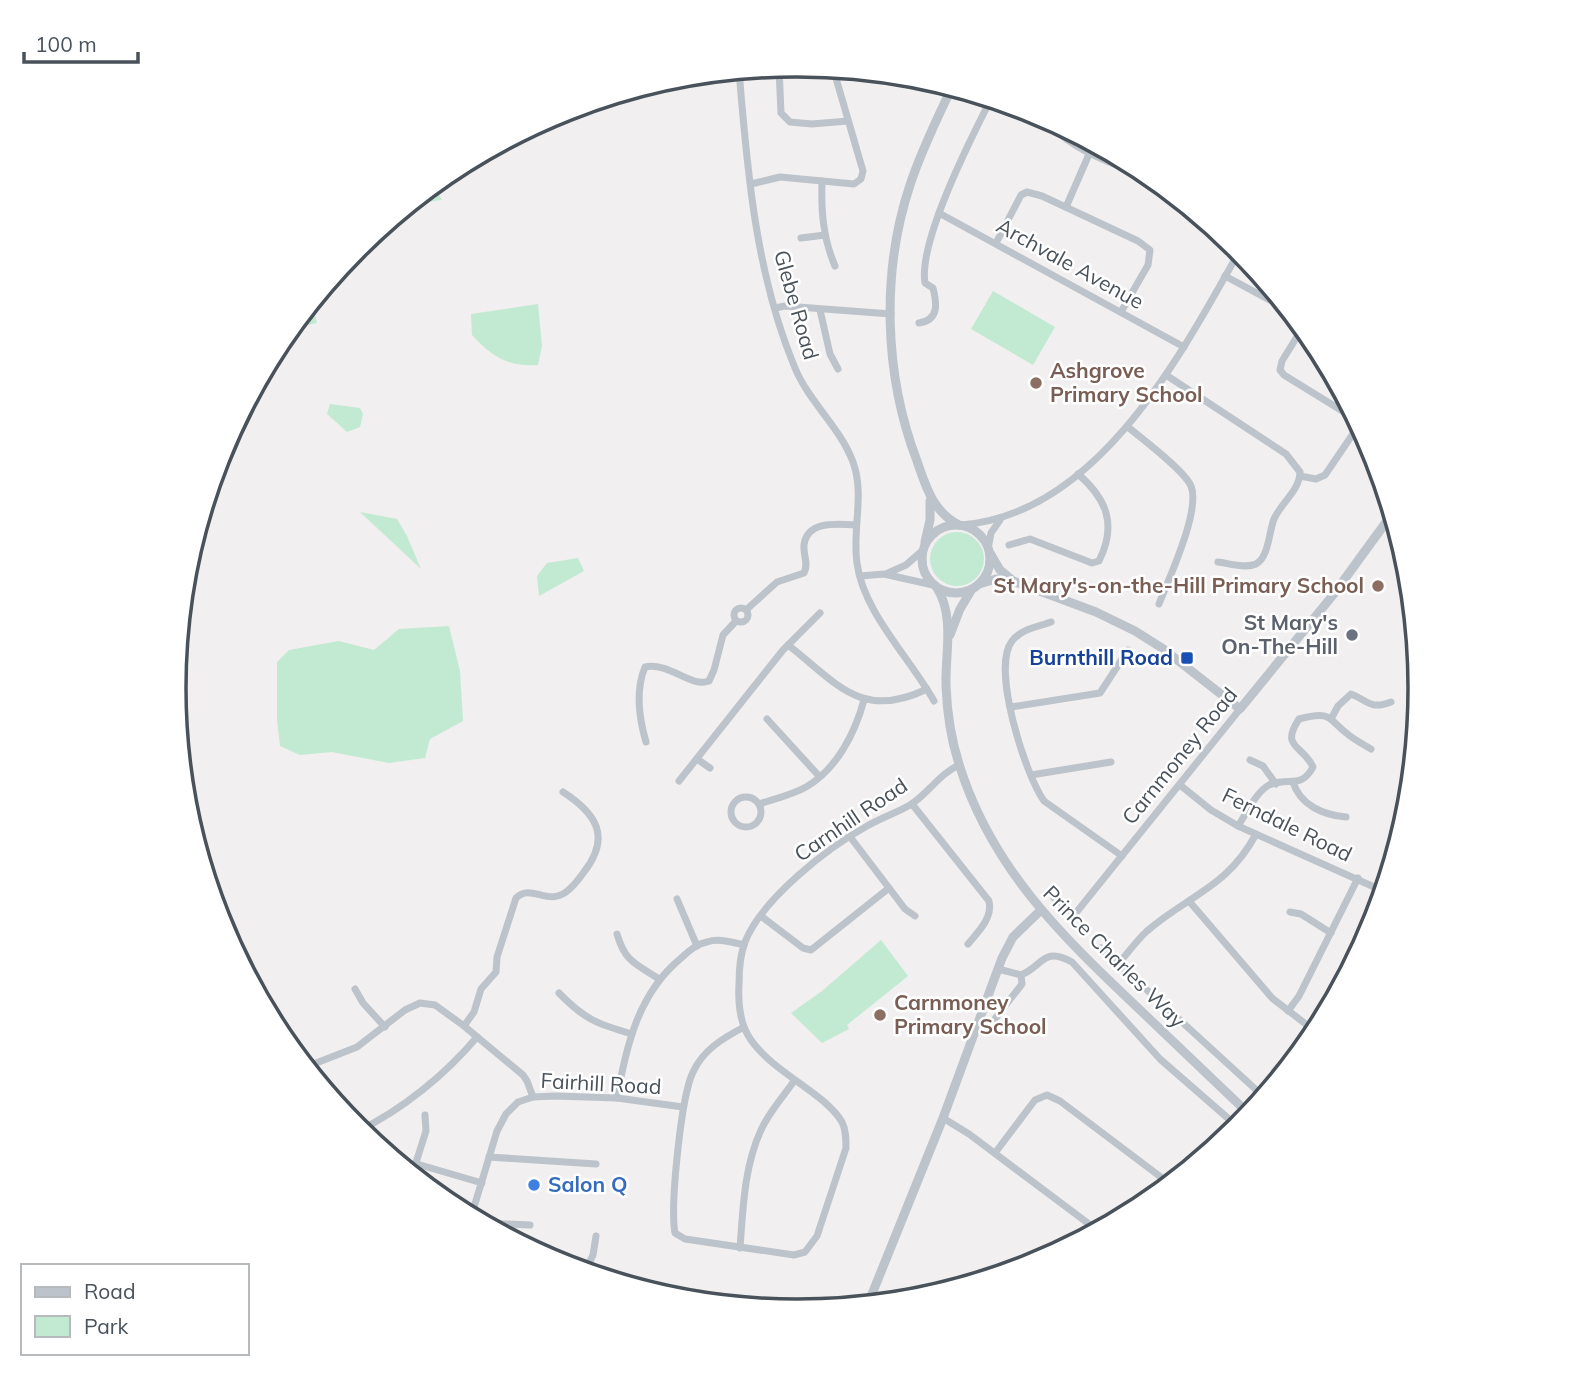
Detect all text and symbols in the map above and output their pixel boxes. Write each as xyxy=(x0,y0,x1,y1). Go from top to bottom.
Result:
scale bar xyxy=(24,21,138,65)
text: 100 m xyxy=(35,31,97,57)
street label: Archvale Avenue xyxy=(992,212,1149,314)
street label: Glebe Road xyxy=(769,247,825,363)
place label: Ashgrove Primary School xyxy=(1050,357,1203,407)
marker: Ashgrove Primary School xyxy=(1028,375,1044,391)
place label: St Mary's-on-the-Hill Primary School xyxy=(993,572,1364,598)
marker: St Mary's-on-the-Hill Primary School xyxy=(1370,578,1386,594)
place label: St Mary's On-The-Hill xyxy=(1221,609,1338,659)
marker: St Mary's On-The-Hill xyxy=(1344,627,1360,643)
place label: Burnthill Road xyxy=(1029,644,1173,670)
marker: Burnthill Road xyxy=(1179,650,1195,666)
street label: Carnmoney Road xyxy=(1116,682,1242,829)
street label: Carnhill Road xyxy=(789,772,912,867)
street label: Ferndale Road xyxy=(1218,781,1357,867)
street label: Prince Charles Way xyxy=(1038,880,1191,1033)
place label: Carnmoney Primary School xyxy=(894,989,1047,1039)
marker: Carnmoney Primary School xyxy=(872,1007,888,1023)
street label: Fairhill Road xyxy=(540,1067,662,1099)
place label: Salon Q xyxy=(548,1171,627,1197)
marker: Salon Q xyxy=(526,1177,542,1193)
legend xyxy=(21,1264,248,1355)
text: Road xyxy=(84,1278,135,1304)
text: Park xyxy=(84,1313,128,1339)

